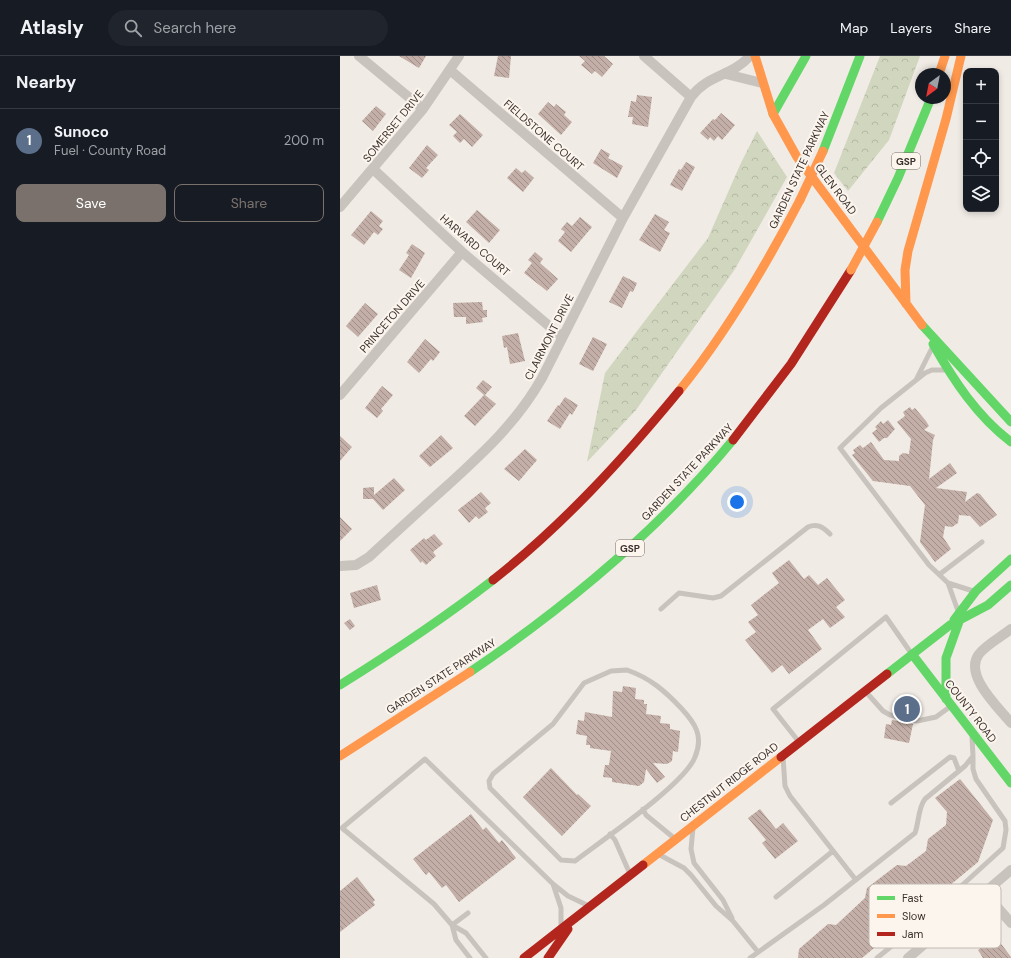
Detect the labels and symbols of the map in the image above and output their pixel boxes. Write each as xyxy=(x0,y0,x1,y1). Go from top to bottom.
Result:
north arrow xyxy=(915,68,951,104)
street label: SOMERSET DRIVE xyxy=(360,87,426,165)
street label: FIELDSTONE COURT xyxy=(501,96,587,174)
street label: GARDEN STATE PARKWAY xyxy=(766,108,833,231)
road number: GSP xyxy=(892,153,920,169)
street label: GLEN ROAD xyxy=(812,161,860,218)
street label: HARVARD COURT xyxy=(437,211,513,279)
street label: PRINCETON DRIVE xyxy=(356,277,428,355)
street label: CLAIRMONT DRIVE xyxy=(521,292,577,382)
street label: GARDEN STATE PARKWAY xyxy=(638,420,736,524)
your location xyxy=(727,492,747,512)
road number: GSP xyxy=(616,540,644,556)
street label: GARDEN STATE PARKWAY xyxy=(383,635,499,717)
street label: COUNTY ROAD xyxy=(942,677,1000,746)
pin: 1 xyxy=(894,694,920,724)
street label: CHESTNUT RIDGE ROAD xyxy=(677,739,781,825)
legend xyxy=(869,884,1001,948)
text: Fast xyxy=(902,891,923,905)
text: Slow xyxy=(902,909,926,923)
text: Jam xyxy=(902,927,923,941)

